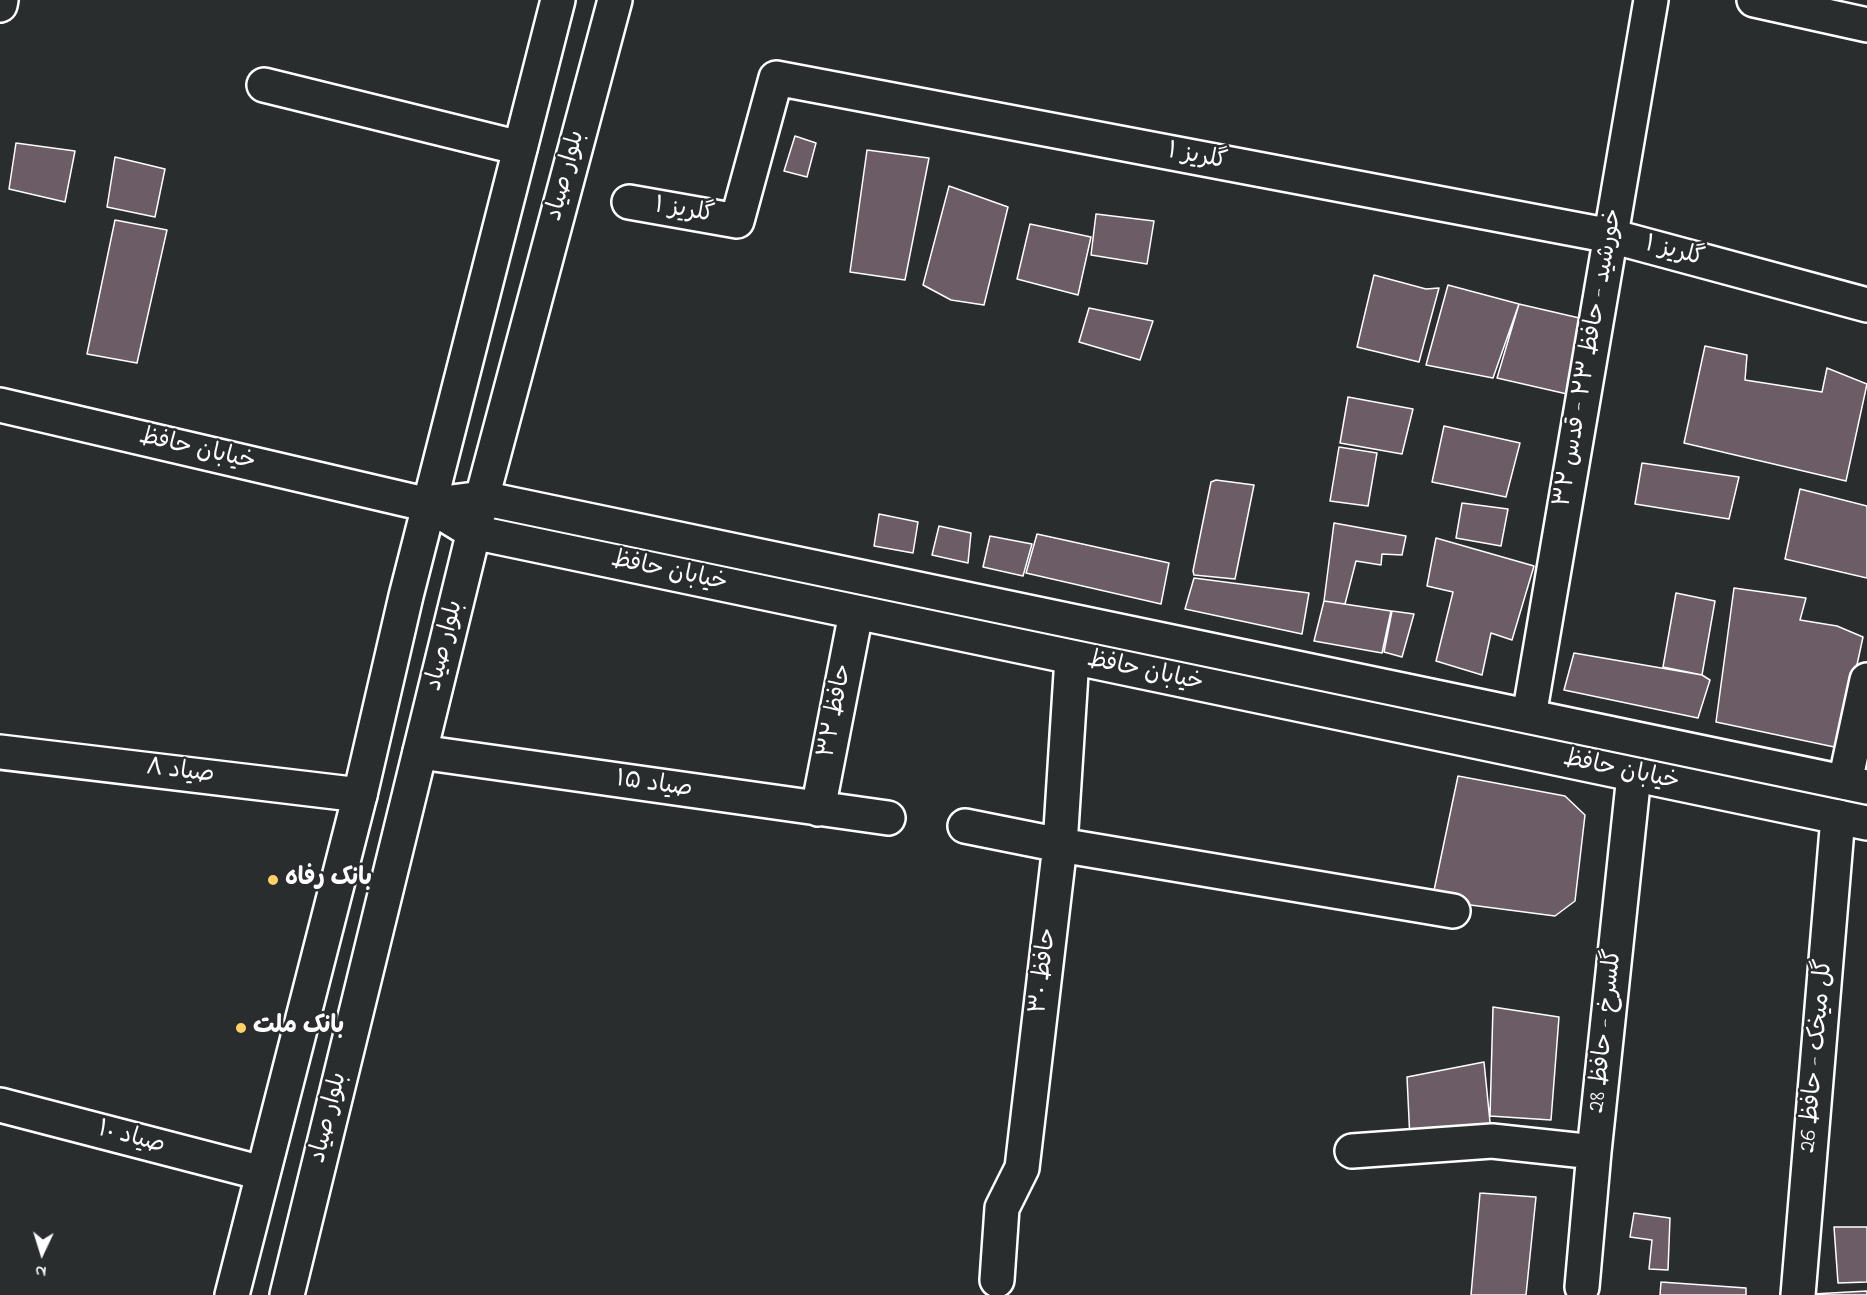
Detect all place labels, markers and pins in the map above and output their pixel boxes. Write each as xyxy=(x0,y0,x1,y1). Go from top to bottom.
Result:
place label: بانک رفاه xyxy=(285,866,372,894)
marker: بانک رفاه xyxy=(266,873,280,887)
place label: بانک ملت xyxy=(253,1014,344,1042)
marker: بانک ملت xyxy=(234,1021,248,1035)

